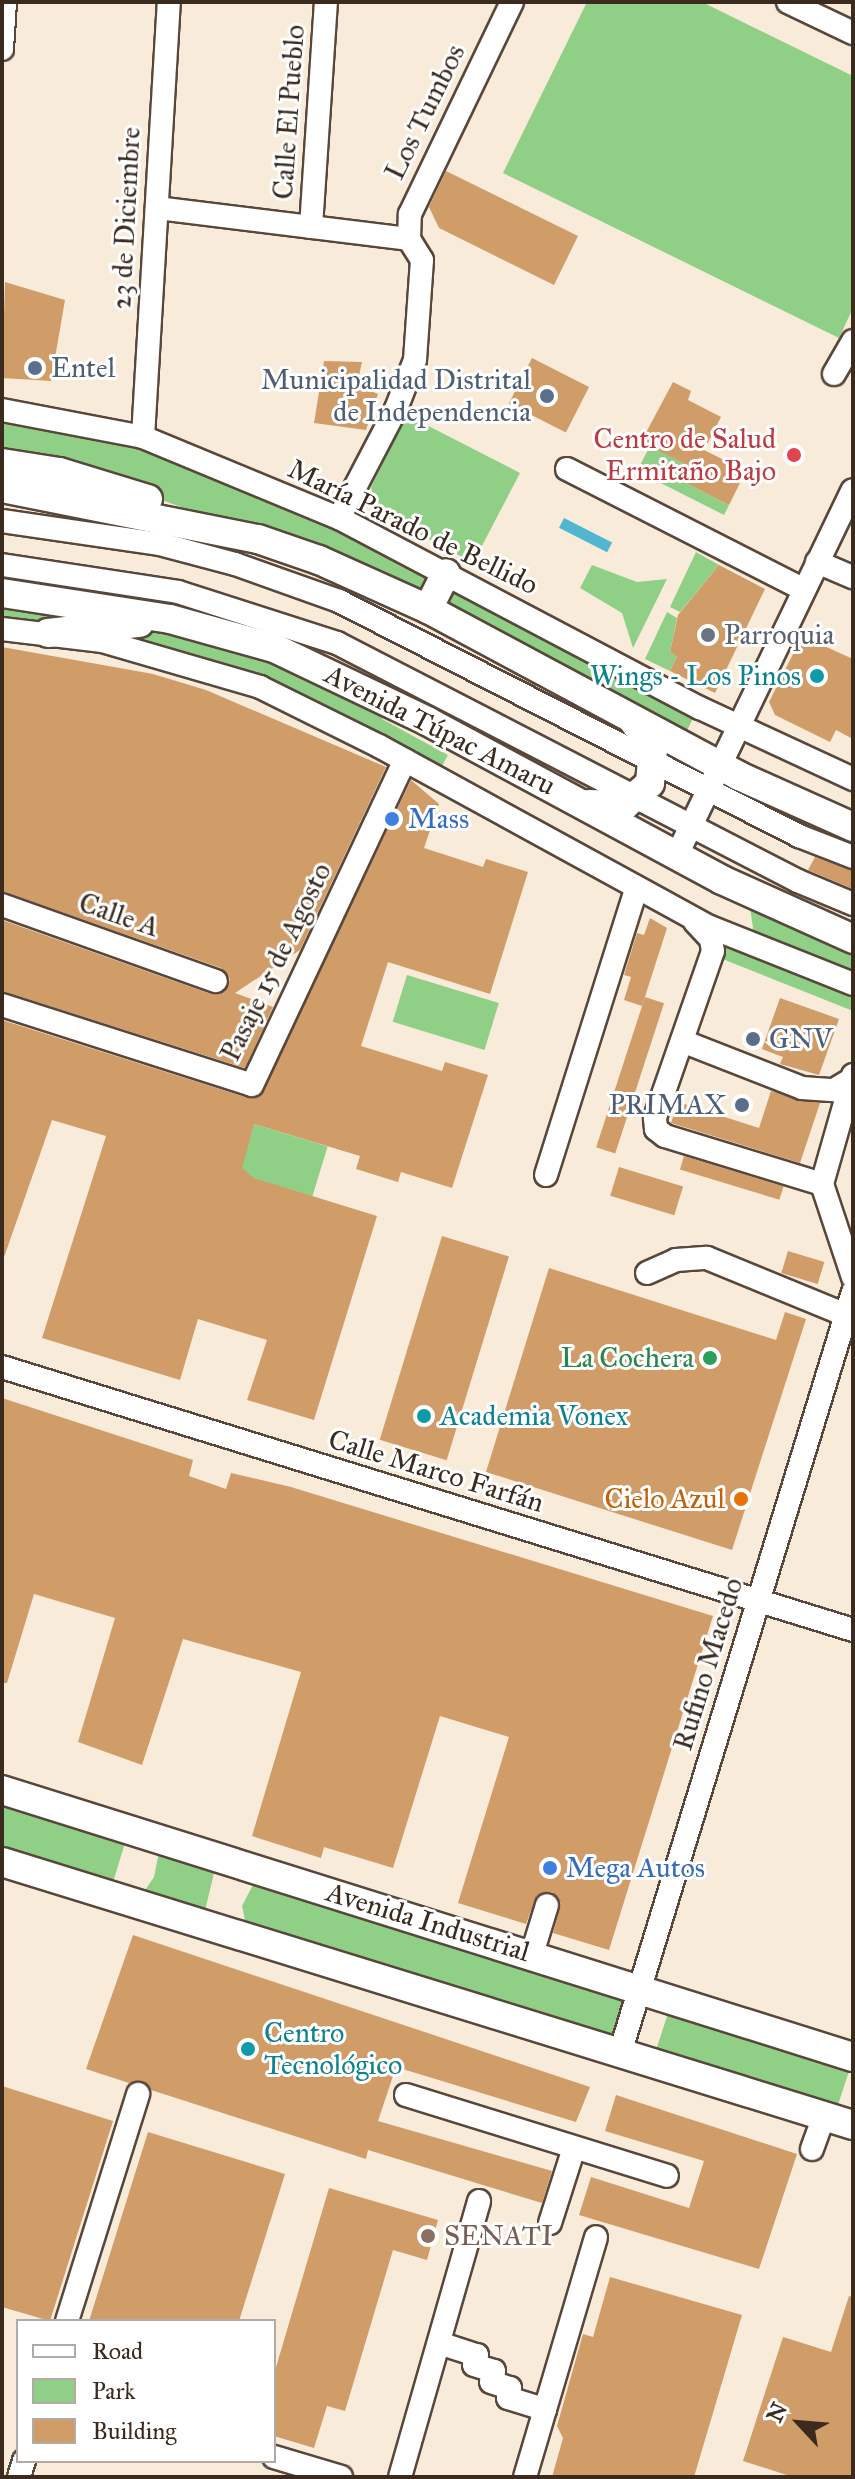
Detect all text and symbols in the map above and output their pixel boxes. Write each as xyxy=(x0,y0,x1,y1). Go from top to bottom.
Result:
street label: Calle El Pueblo xyxy=(266,23,312,201)
street label: Los Tumbos xyxy=(378,39,472,185)
street label: 23 de Diciembre xyxy=(104,126,148,310)
place label: Entel xyxy=(51,351,115,385)
marker: Entel xyxy=(26,359,44,377)
place label: Municipalidad Distrital de Independencia xyxy=(261,363,531,429)
marker: Municipalidad Distrital de Independencia xyxy=(538,387,556,405)
place label: Centro de Salud Ermitaño Bajo xyxy=(594,422,776,488)
marker: Centro de Salud Ermitaño Bajo xyxy=(783,444,805,466)
street label: María Parado de Bellido xyxy=(283,452,543,602)
place label: Parroquia xyxy=(724,618,834,652)
marker: Parroquia xyxy=(699,626,717,644)
street label: Avenida Túpac Amaru xyxy=(319,657,561,803)
place label: Wings - Los Pinos xyxy=(590,659,801,693)
marker: Wings - Los Pinos xyxy=(808,667,826,685)
place label: Mass xyxy=(408,802,469,836)
marker: Mass xyxy=(383,810,401,828)
street label: Pasaje 15 de Agosto xyxy=(214,857,338,1067)
street label: Calle A xyxy=(75,886,163,944)
place label: GNV xyxy=(769,1022,833,1056)
marker: GNV xyxy=(744,1030,762,1048)
place label: PRIMAX xyxy=(609,1088,726,1122)
marker: PRIMAX xyxy=(733,1096,751,1114)
place label: La Cochera xyxy=(561,1341,694,1375)
marker: La Cochera xyxy=(701,1349,719,1367)
place label: Academia Vonex xyxy=(440,1399,628,1433)
marker: Academia Vonex xyxy=(415,1407,433,1425)
street label: Calle Marco Farfán xyxy=(324,1422,548,1520)
place label: Cielo Azul xyxy=(605,1482,725,1516)
marker: Cielo Azul xyxy=(732,1490,750,1508)
street label: Rufino Macedo xyxy=(666,1574,750,1754)
place label: Mega Autos xyxy=(566,1851,705,1885)
marker: Mega Autos xyxy=(541,1859,559,1877)
street label: Avenida Industrial xyxy=(322,1875,534,1969)
place label: Centro Tecnológico xyxy=(264,2016,402,2082)
marker: Centro Tecnológico xyxy=(239,2040,257,2058)
place label: SENATI xyxy=(444,2219,553,2253)
marker: SENATI xyxy=(419,2227,437,2245)
legend xyxy=(16,2319,276,2463)
text: Road xyxy=(92,2336,143,2366)
text: Park xyxy=(92,2376,135,2406)
north arrow xyxy=(759,2383,839,2463)
text: N xyxy=(761,2398,793,2427)
text: Building xyxy=(92,2416,177,2446)

